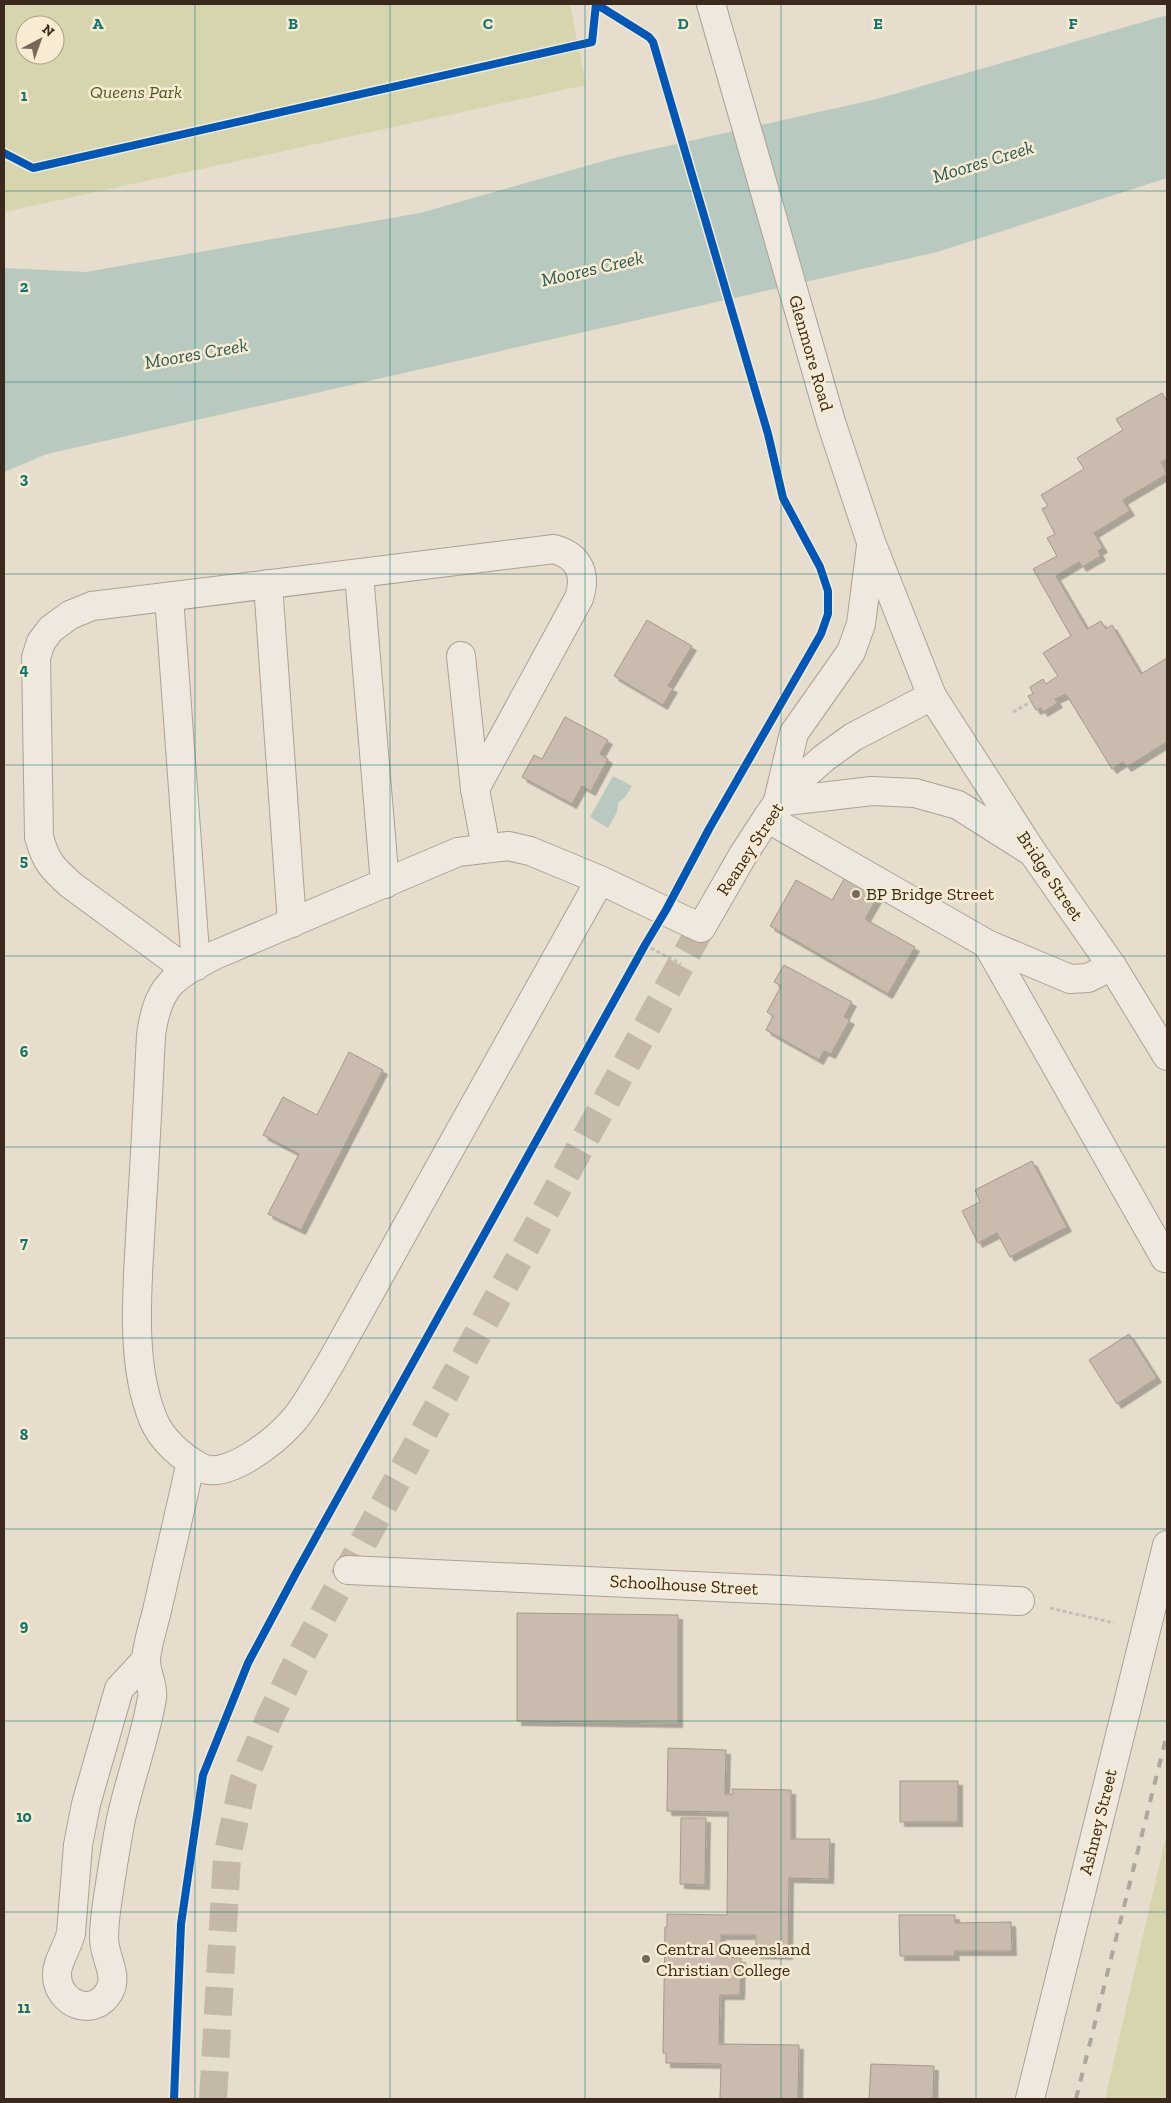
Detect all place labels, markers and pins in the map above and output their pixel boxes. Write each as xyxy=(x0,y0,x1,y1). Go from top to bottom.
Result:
place label: BP Bridge Street xyxy=(866,883,994,905)
marker: BP Bridge Street xyxy=(850,888,862,900)
place label: Central Queensland Christian College xyxy=(656,1938,810,1981)
marker: Central Queensland Christian College xyxy=(640,1953,652,1965)

